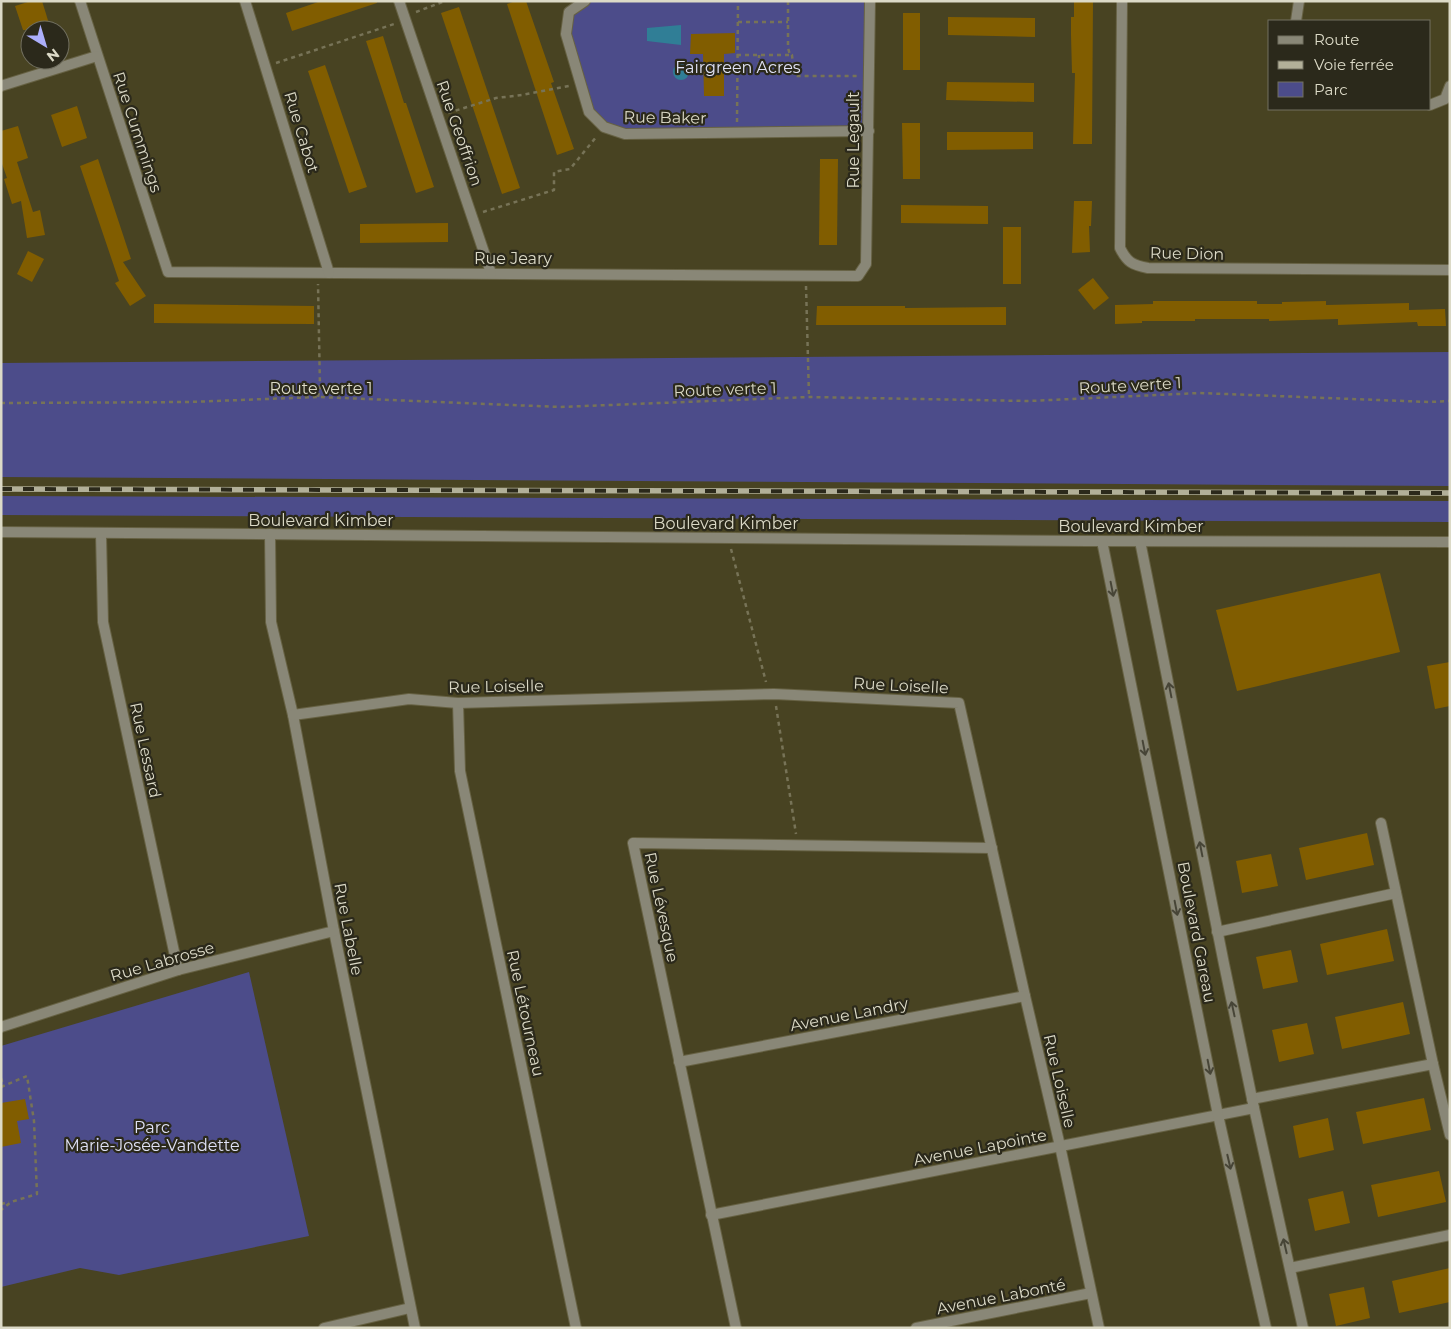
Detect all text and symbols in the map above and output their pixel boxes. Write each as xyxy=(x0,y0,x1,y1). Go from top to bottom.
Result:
north arrow xyxy=(20,20,70,70)
legend xyxy=(1268,20,1431,110)
text: Route xyxy=(1314,30,1359,49)
text: N xyxy=(43,45,63,66)
text: Voie ferrée xyxy=(1314,55,1394,74)
park label: Fairgreen Acres xyxy=(675,58,801,77)
street label: Rue Cummings xyxy=(109,69,166,195)
street label: Rue Geoffrion xyxy=(433,78,487,189)
text: Parc xyxy=(1314,80,1348,99)
street label: Rue Cabot xyxy=(280,89,323,176)
street label: Rue Legault xyxy=(844,91,863,188)
street label: Rue Baker xyxy=(623,107,707,128)
street label: Rue Dion xyxy=(1150,243,1224,264)
street label: Rue Jeary xyxy=(474,249,552,268)
street label: Route verte 1 xyxy=(1078,373,1182,398)
street label: Route verte 1 xyxy=(673,378,777,401)
street label: Route verte 1 xyxy=(270,379,372,398)
street label: Boulevard Kimber xyxy=(248,511,394,530)
street label: Boulevard Kimber xyxy=(653,514,799,533)
street label: Boulevard Kimber xyxy=(1058,517,1204,536)
one-way arrow xyxy=(1108,581,1117,597)
street label: Rue Loiselle xyxy=(853,674,949,697)
street label: Rue Loiselle xyxy=(448,676,544,697)
one-way arrow xyxy=(1164,682,1174,698)
street label: Rue Lessard xyxy=(126,701,165,800)
one-way arrow xyxy=(1140,740,1149,756)
one-way arrow xyxy=(1196,842,1205,858)
street label: Rue Lévesque xyxy=(641,850,682,964)
street label: Boulevard Gareau xyxy=(1174,860,1220,1004)
street label: Rue Labelle xyxy=(330,881,367,977)
one-way arrow xyxy=(1172,899,1182,915)
street label: Rue Labrosse xyxy=(108,938,216,985)
street label: Rue Létourneau xyxy=(503,948,548,1078)
street label: Avenue Landry xyxy=(788,994,910,1035)
one-way arrow xyxy=(1228,1001,1237,1017)
street label: Rue Loiselle xyxy=(1040,1032,1080,1130)
one-way arrow xyxy=(1204,1058,1214,1074)
park label: Parc Marie-Josée-Vandette xyxy=(64,1118,240,1155)
street label: Avenue Lapointe xyxy=(912,1125,1048,1170)
one-way arrow xyxy=(1225,1154,1234,1170)
one-way arrow xyxy=(1280,1238,1289,1254)
street label: Avenue Labonté xyxy=(935,1275,1067,1318)

